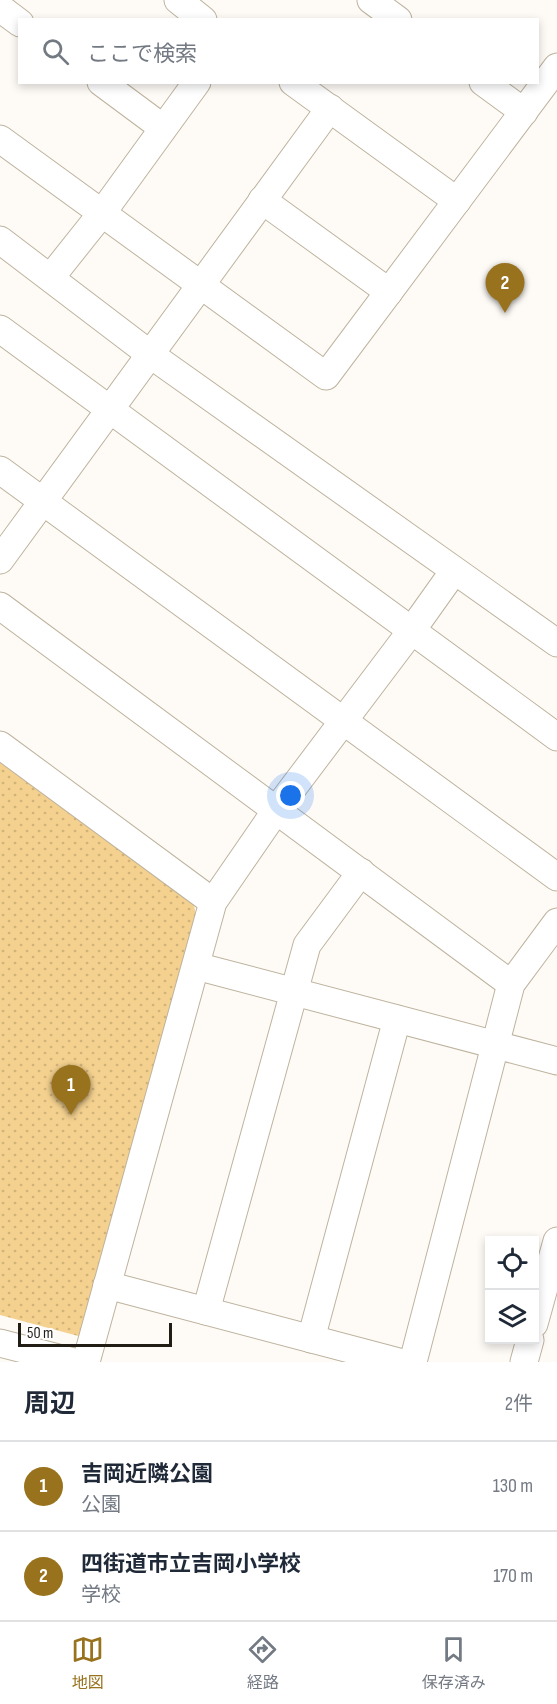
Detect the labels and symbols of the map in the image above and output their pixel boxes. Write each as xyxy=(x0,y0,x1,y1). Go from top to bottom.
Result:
pin: 2 xyxy=(486,264,524,313)
your location xyxy=(276,781,305,810)
pin: 1 xyxy=(52,1066,90,1115)
scale bar xyxy=(18,1320,172,1348)

